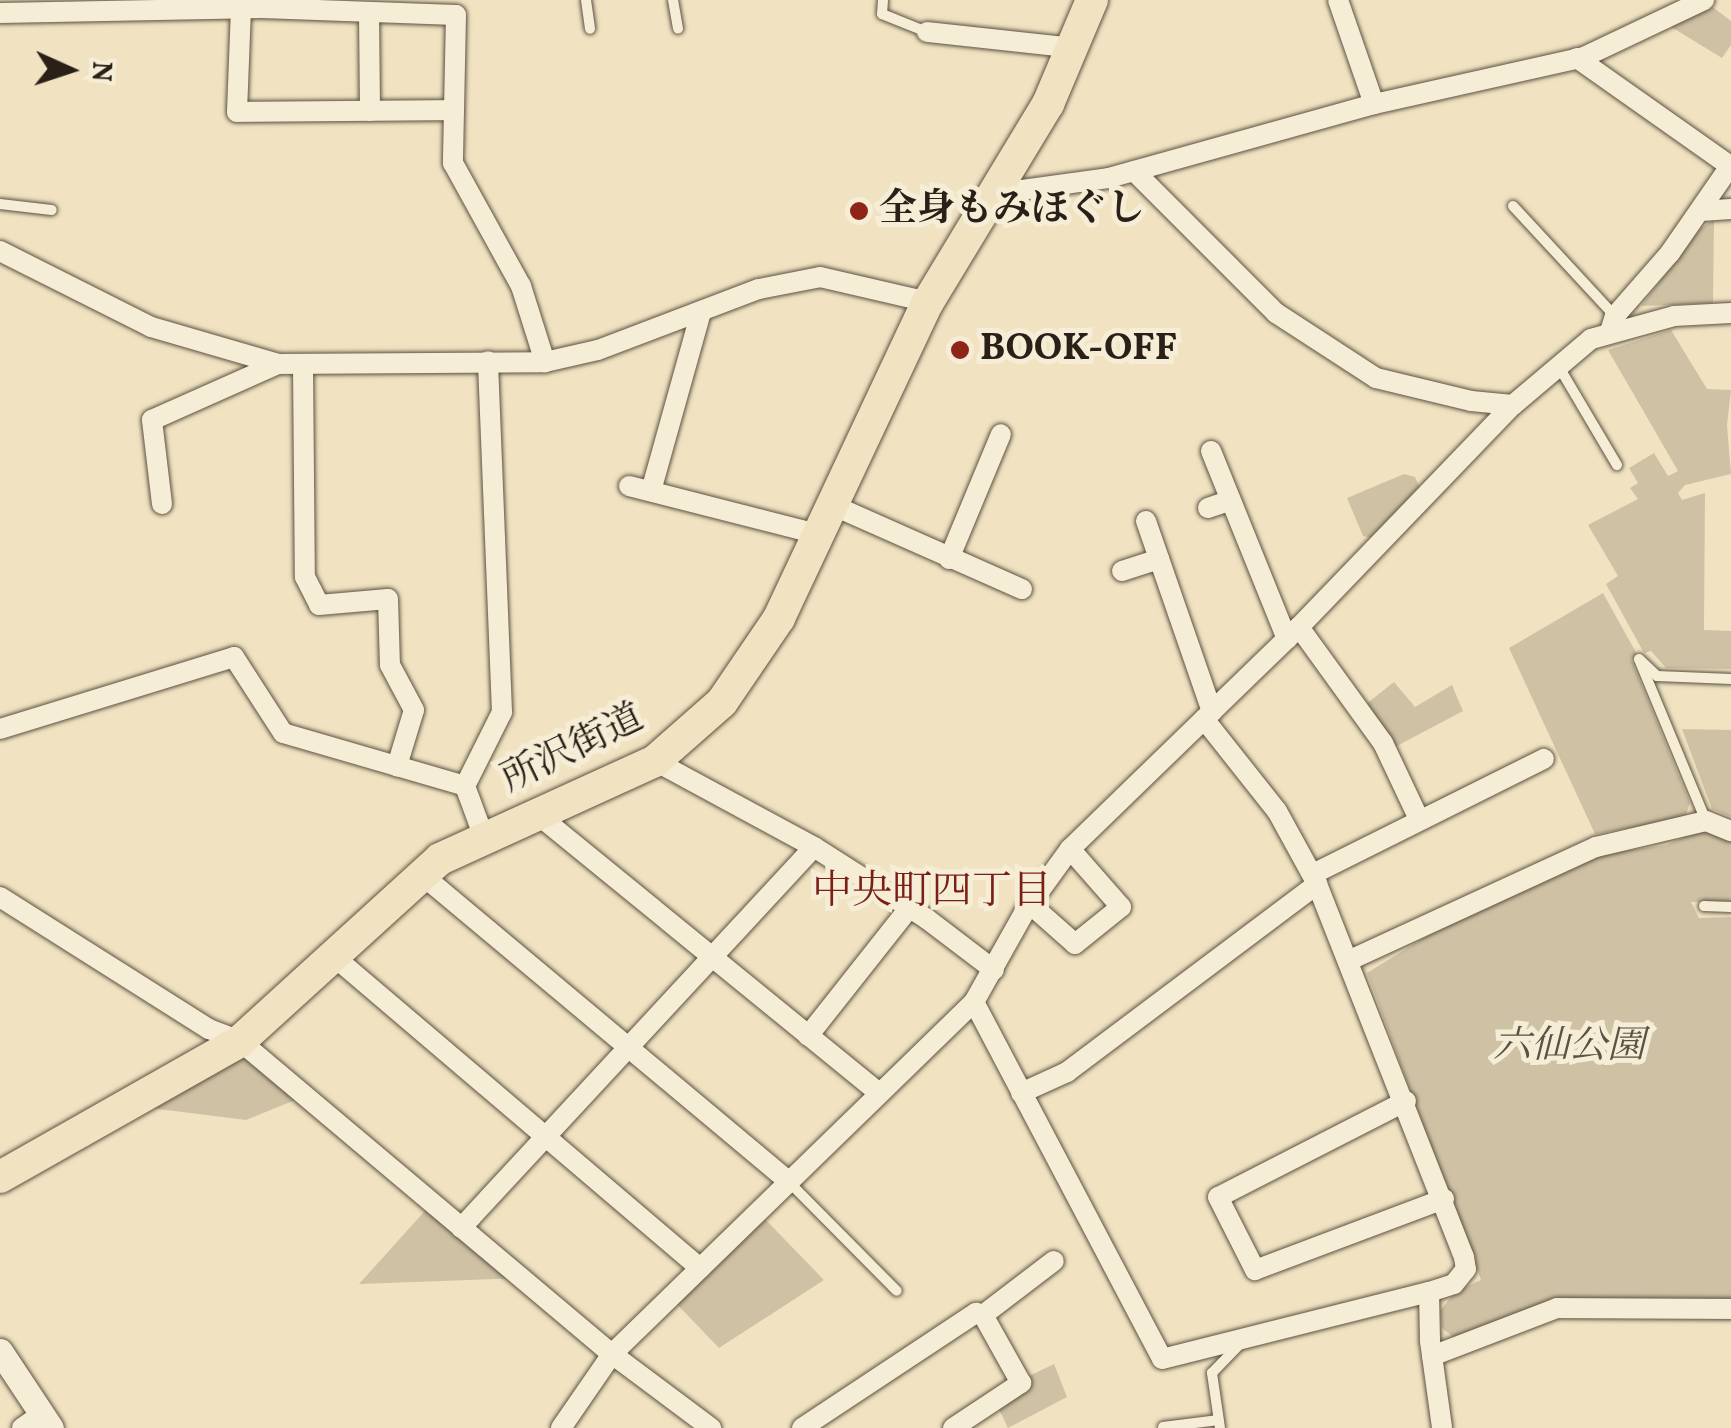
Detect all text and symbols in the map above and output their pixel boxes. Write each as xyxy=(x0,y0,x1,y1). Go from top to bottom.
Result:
north arrow xyxy=(20,20,120,120)
text: N xyxy=(80,60,120,83)
place label: 全身もみほぐし xyxy=(879,188,1145,234)
marker: 全身もみほぐし xyxy=(848,200,870,222)
place label: BOOK-OFF xyxy=(980,327,1177,373)
marker: BOOK-OFF xyxy=(949,339,971,361)
street label: 所沢街道 xyxy=(495,696,651,804)
district label: 中央町四丁目 xyxy=(812,869,1052,917)
park label: 六仙公園 xyxy=(1493,1025,1645,1071)

